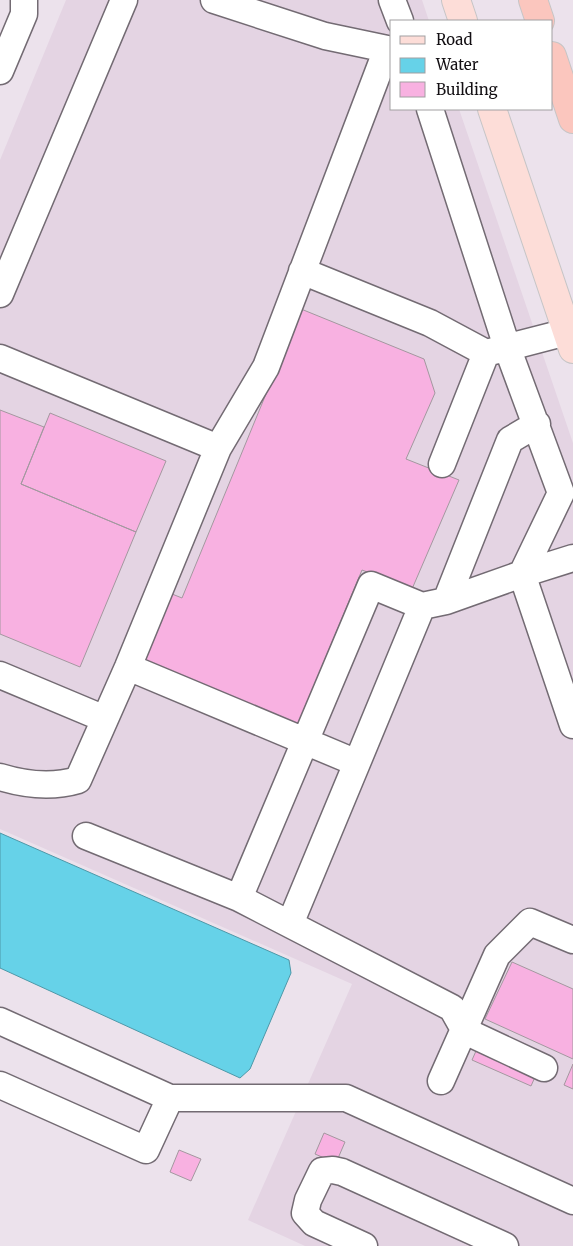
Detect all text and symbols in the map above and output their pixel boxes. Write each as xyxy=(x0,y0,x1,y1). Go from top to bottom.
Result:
legend xyxy=(390,20,553,110)
text: Road xyxy=(436,30,472,49)
text: Water xyxy=(435,55,479,74)
text: Building xyxy=(436,80,498,99)

